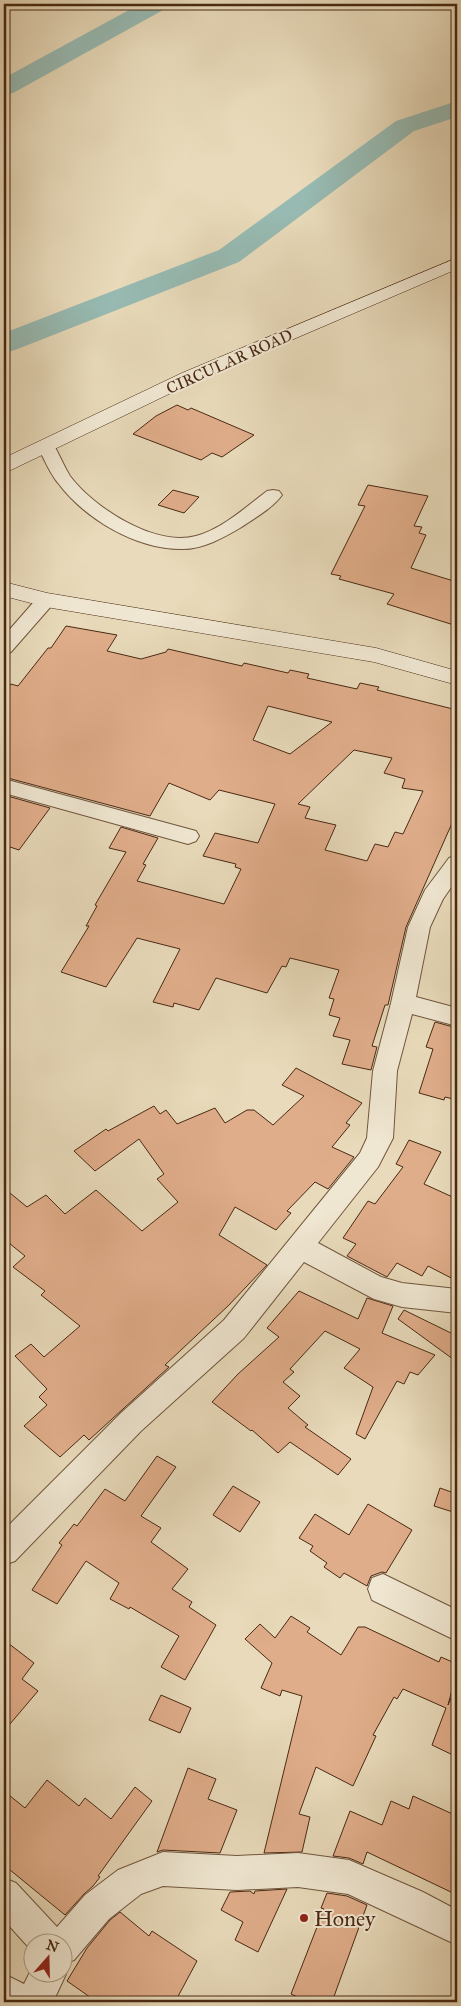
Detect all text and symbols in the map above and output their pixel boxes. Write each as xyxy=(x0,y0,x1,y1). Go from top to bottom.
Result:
street label: CIRCULAR ROAD xyxy=(163,325,295,398)
place label: Honey xyxy=(314,1905,376,1932)
marker: Honey xyxy=(298,1912,310,1924)
north arrow xyxy=(22,1934,72,1984)
text: N xyxy=(44,1936,61,1956)

